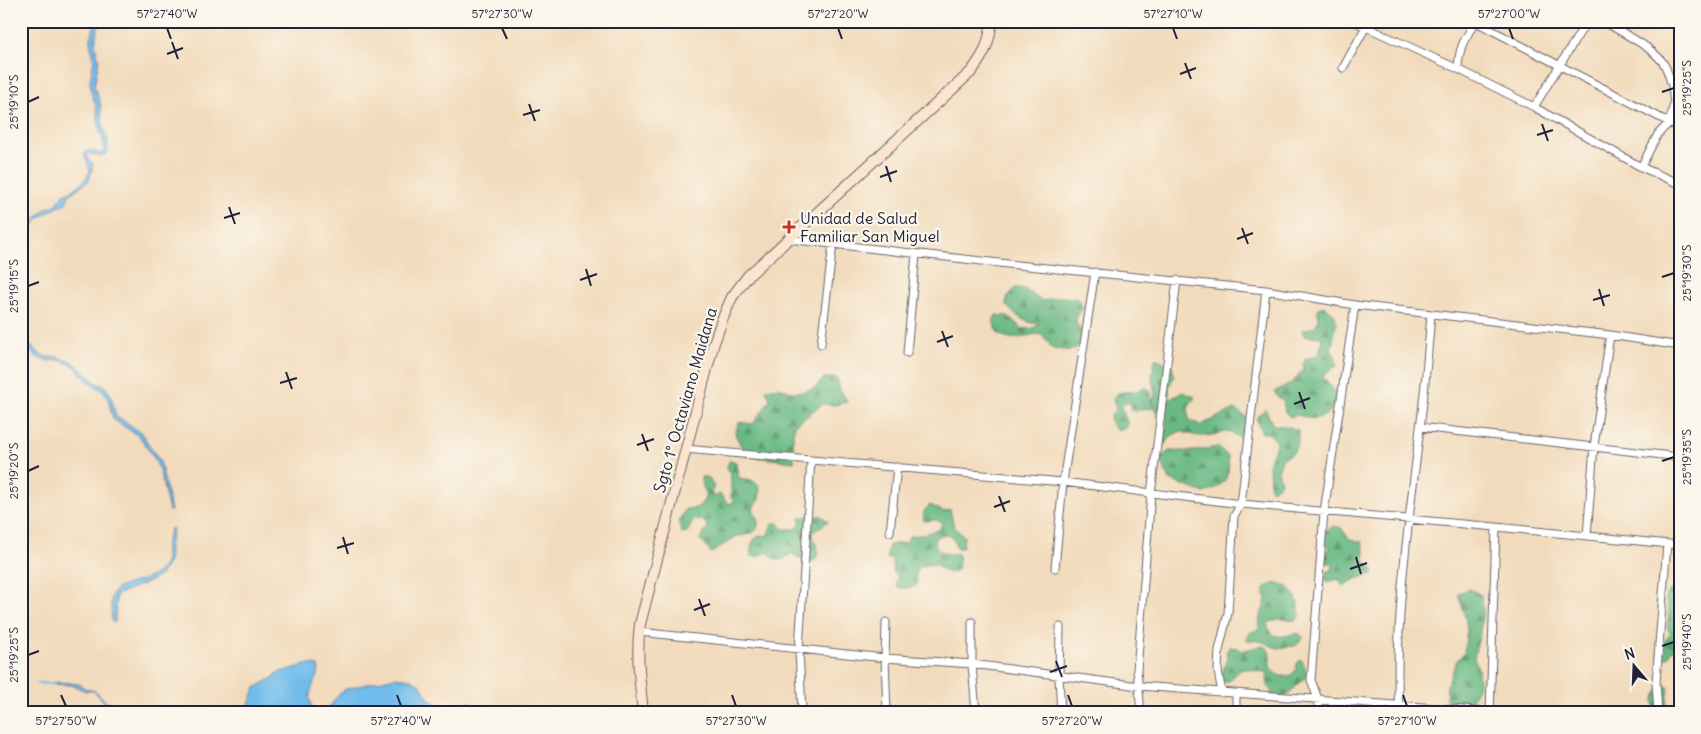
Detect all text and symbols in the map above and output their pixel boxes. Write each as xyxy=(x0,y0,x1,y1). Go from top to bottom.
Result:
text: 57°27'40"W xyxy=(136,6,198,21)
text: 57°27'30"W xyxy=(471,6,533,21)
text: 57°27'20"W xyxy=(807,6,869,21)
text: 57°27'10"W xyxy=(1143,6,1203,21)
text: 57°27'00"W xyxy=(1478,6,1540,21)
text: 25°19'25"S xyxy=(1679,60,1694,116)
text: 25°19'10"S xyxy=(6,74,21,129)
place label: Unidad de Salud Familiar San Miguel xyxy=(800,208,940,246)
marker: Unidad de Salud Familiar San Miguel xyxy=(782,220,796,234)
text: 25°19'30"S xyxy=(1679,244,1694,301)
text: 25°19'15"S xyxy=(6,259,21,313)
street label: Sgto 1° Octaviano Maidana xyxy=(649,305,721,495)
text: 25°19'35"S xyxy=(1679,429,1694,485)
text: 25°19'20"S xyxy=(6,442,21,499)
text: 25°19'40"S xyxy=(1679,613,1694,670)
text: 25°19'25"S xyxy=(6,627,21,683)
north arrow xyxy=(1608,642,1658,692)
text: N xyxy=(1622,644,1637,664)
text: 57°27'50"W xyxy=(35,713,97,728)
text: 57°27'40"W xyxy=(370,713,432,728)
text: 57°27'30"W xyxy=(705,713,767,728)
text: 57°27'20"W xyxy=(1041,713,1103,728)
text: 57°27'10"W xyxy=(1377,713,1437,728)

